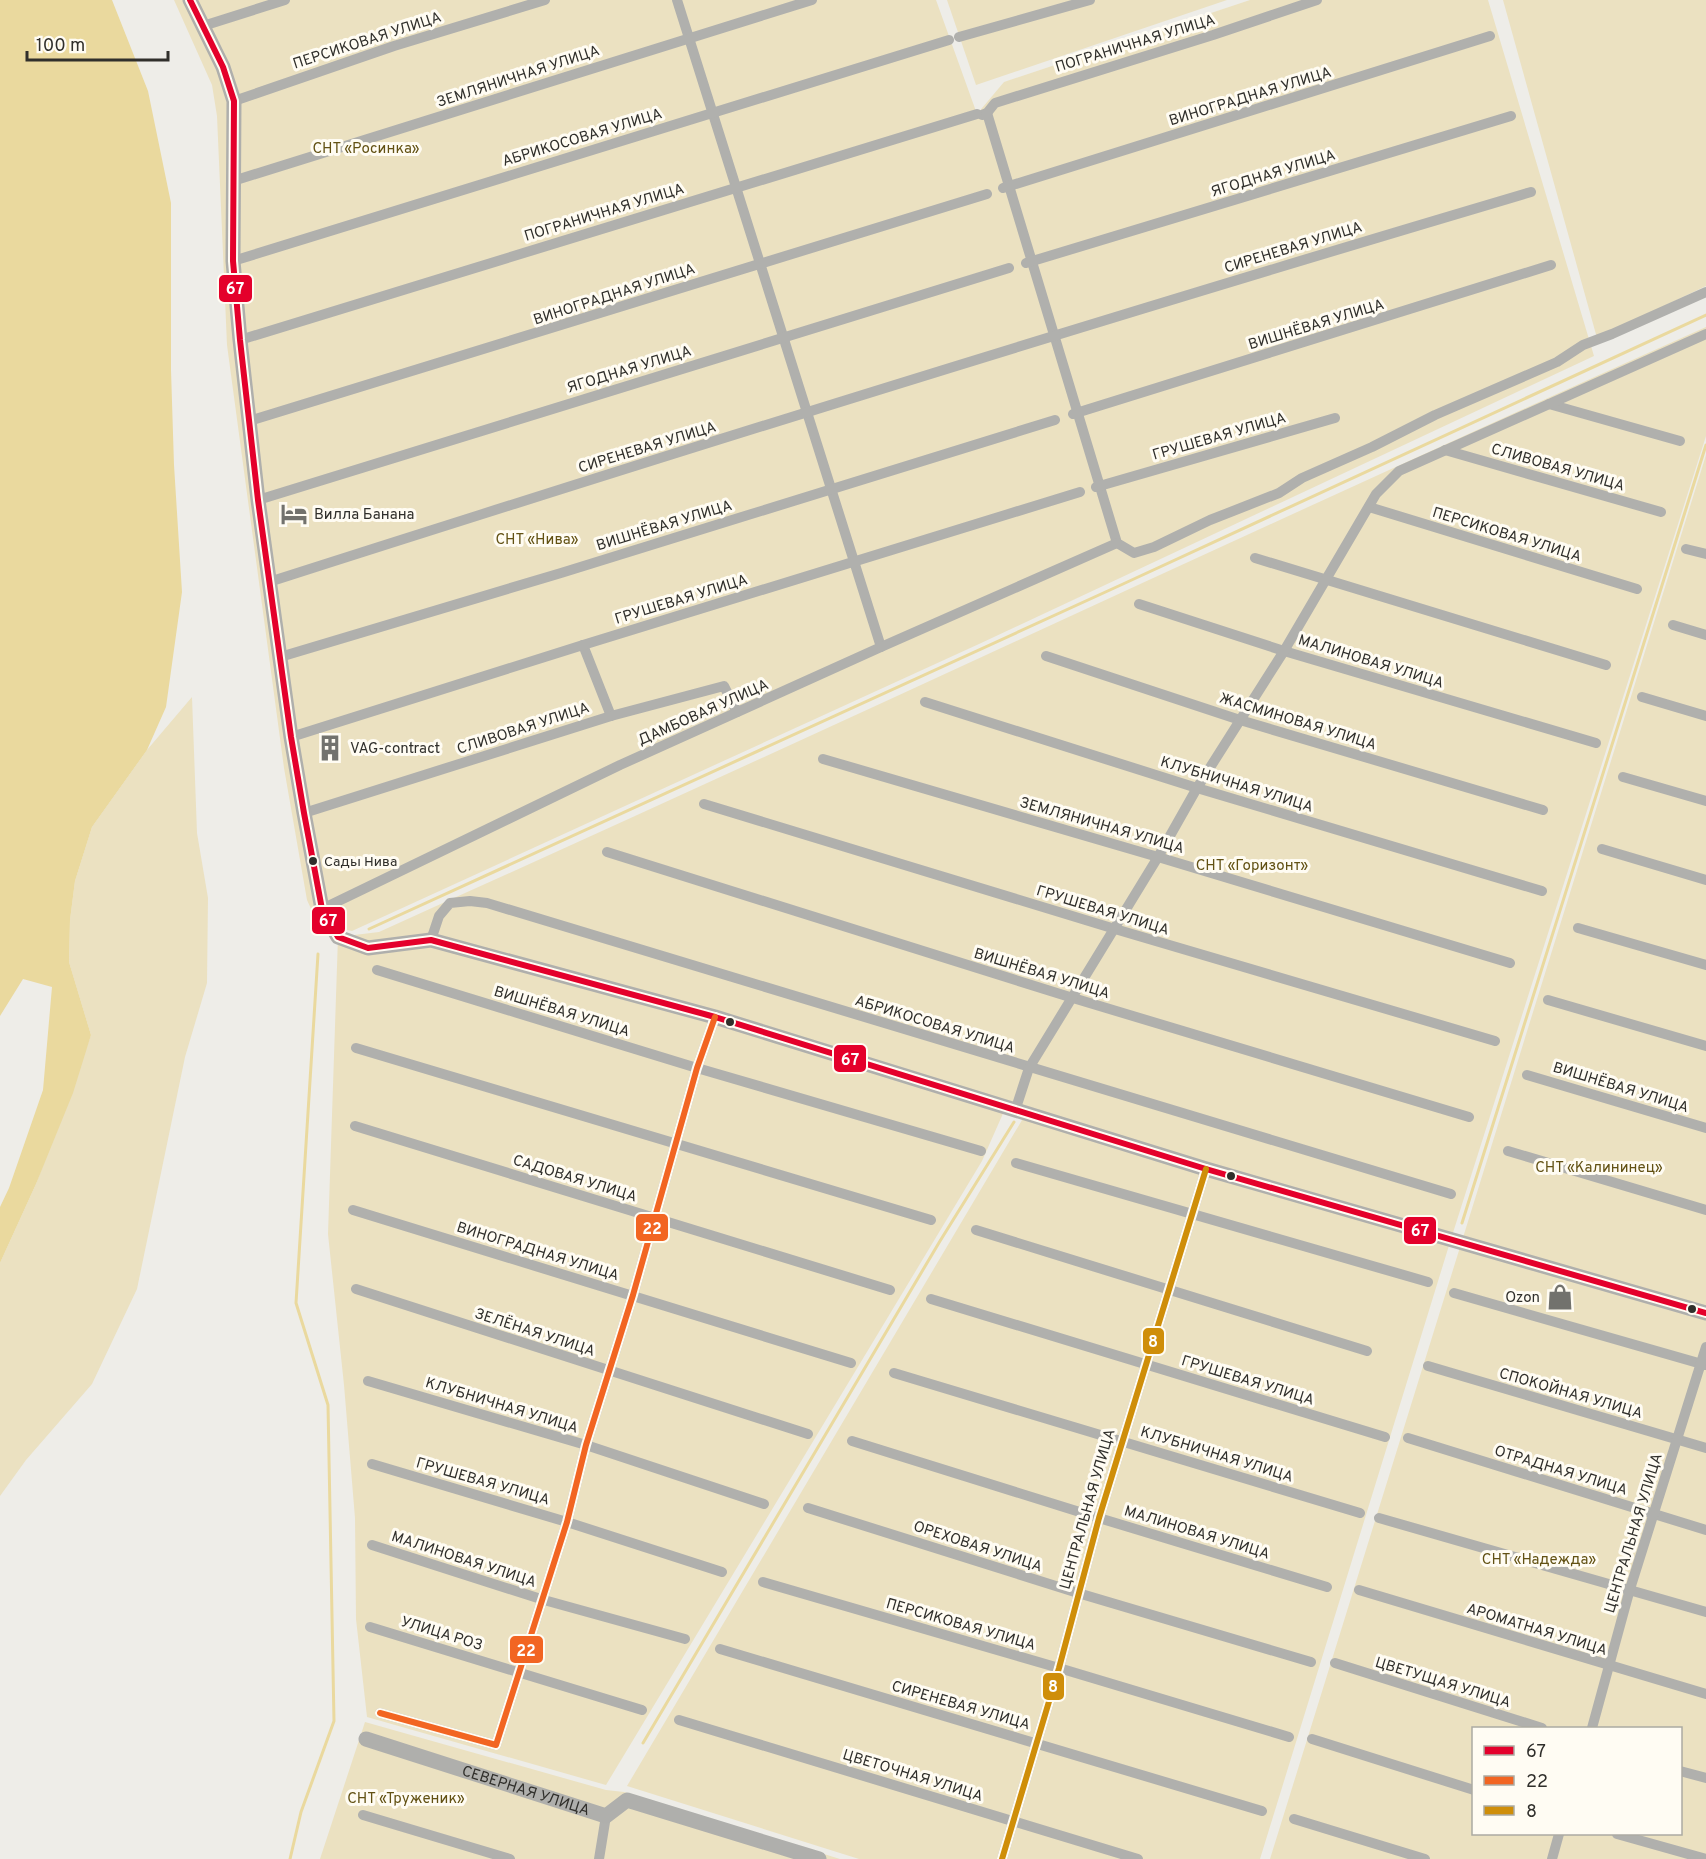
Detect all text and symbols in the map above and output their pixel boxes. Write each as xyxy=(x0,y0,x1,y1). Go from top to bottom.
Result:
street label: ПЕРСИКОВАЯ УЛИЦА xyxy=(291,8,444,74)
street label: ПОГРАНИЧНАЯ УЛИЦА xyxy=(1053,11,1218,78)
scale bar xyxy=(27,24,168,62)
text: 100 m xyxy=(36,35,85,58)
street label: ЗЕМЛЯНИЧНАЯ УЛИЦА xyxy=(435,42,602,113)
street label: ВИНОГРАДНАЯ УЛИЦА xyxy=(1167,64,1334,131)
street label: АБРИКОСОВАЯ УЛИЦА xyxy=(500,105,665,172)
park label: СНТ «Росинка» xyxy=(312,140,420,159)
street label: ЯГОДНАЯ УЛИЦА xyxy=(1209,146,1338,202)
street label: ПОГРАНИЧНАЯ УЛИЦА xyxy=(522,180,687,247)
street label: СИРЕНЕВАЯ УЛИЦА xyxy=(1222,218,1365,278)
street label: ВИНОГРАДНАЯ УЛИЦА xyxy=(531,260,698,331)
line badge: 67 xyxy=(218,274,253,303)
text: 67 xyxy=(226,280,244,300)
street label: ВИШНЁВАЯ УЛИЦА xyxy=(1246,295,1387,355)
street label: ЯГОДНАЯ УЛИЦА xyxy=(565,342,694,398)
street label: ГРУШЕВАЯ УЛИЦА xyxy=(1150,409,1288,466)
street label: СИРЕНЕВАЯ УЛИЦА xyxy=(576,418,719,478)
street label: СЛИВОВАЯ УЛИЦА xyxy=(1489,440,1627,497)
street label: ВИШНЁВАЯ УЛИЦА xyxy=(594,496,735,556)
hotel icon: Вилла Банана xyxy=(279,499,309,529)
street label: ПЕРСИКОВАЯ УЛИЦА xyxy=(1430,504,1583,567)
place label: Вилла Банана xyxy=(314,506,415,525)
park label: СНТ «Нива» xyxy=(496,531,579,550)
street label: ГРУШЕВАЯ УЛИЦА xyxy=(613,571,750,630)
street label: МАЛИНОВАЯ УЛИЦА xyxy=(1295,631,1446,694)
street label: ДАМБОВАЯ УЛИЦА xyxy=(635,676,772,751)
street label: ЖАСМИНОВАЯ УЛИЦА xyxy=(1217,689,1378,755)
street label: СЛИВОВАЯ УЛИЦА xyxy=(455,699,592,760)
building icon: VAG-contract xyxy=(315,733,345,763)
place label: VAG-contract xyxy=(350,740,440,759)
street label: КЛУБНИЧНАЯ УЛИЦА xyxy=(1158,753,1315,818)
street label: ЗЕМЛЯНИЧНАЯ УЛИЦА xyxy=(1017,794,1186,859)
place label: Сады Нива xyxy=(324,854,397,871)
marker: Сады Нива xyxy=(307,855,319,867)
park label: СНТ «Горизонт» xyxy=(1196,857,1309,876)
street label: ГРУШЕВАЯ УЛИЦА xyxy=(1034,882,1171,941)
line badge: 67 xyxy=(311,906,346,935)
text: 67 xyxy=(319,912,337,932)
street label: ВИШНЁВАЯ УЛИЦА xyxy=(971,944,1112,1004)
street label: ВИШНЁВАЯ УЛИЦА xyxy=(491,982,632,1042)
street label: АБРИКОСОВАЯ УЛИЦА xyxy=(852,992,1017,1059)
unlabelled marker xyxy=(724,1016,736,1028)
line badge: 67 xyxy=(833,1044,867,1073)
text: 67 xyxy=(841,1051,859,1071)
street label: ВИШНЁВАЯ УЛИЦА xyxy=(1550,1058,1691,1118)
street label: САДОВАЯ УЛИЦА xyxy=(510,1152,639,1207)
park label: СНТ «Калининец» xyxy=(1535,1159,1663,1178)
unlabelled marker xyxy=(1225,1170,1237,1182)
line badge: 22 xyxy=(635,1213,669,1242)
line badge: 67 xyxy=(1403,1216,1437,1245)
street label: ВИНОГРАДНАЯ УЛИЦА xyxy=(454,1219,621,1286)
text: 22 xyxy=(642,1220,662,1240)
text: 67 xyxy=(1411,1222,1429,1242)
shop icon: Ozon xyxy=(1545,1282,1575,1312)
place label: Ozon xyxy=(1505,1289,1540,1308)
unlabelled marker xyxy=(1686,1303,1698,1315)
street label: ЗЕЛЁНАЯ УЛИЦА xyxy=(472,1304,597,1362)
line badge: 8 xyxy=(1142,1327,1165,1355)
text: 8 xyxy=(1148,1333,1158,1353)
street label: ГРУШЕВАЯ УЛИЦА xyxy=(1179,1352,1316,1411)
street label: СПОКОЙНАЯ УЛИЦА xyxy=(1497,1363,1645,1424)
street label: КЛУБНИЧНАЯ УЛИЦА xyxy=(423,1374,580,1439)
street label: КЛУБНИЧНАЯ УЛИЦА xyxy=(1138,1423,1295,1488)
street label: ЦЕНТРАЛЬНАЯ УЛИЦА xyxy=(1056,1427,1120,1592)
street label: ОТРАДНАЯ УЛИЦА xyxy=(1492,1442,1629,1501)
street label: ЦЕНТРАЛЬНАЯ УЛИЦА xyxy=(1601,1451,1668,1616)
street label: ГРУШЕВАЯ УЛИЦА xyxy=(414,1454,552,1511)
street label: МАЛИНОВАЯ УЛИЦА xyxy=(1121,1502,1272,1565)
street label: ОРЕХОВАЯ УЛИЦА xyxy=(911,1518,1045,1577)
street label: МАЛИНОВАЯ УЛИЦА xyxy=(389,1528,538,1593)
park label: СНТ «Надежда» xyxy=(1482,1551,1596,1570)
street label: ПЕРСИКОВАЯ УЛИЦА xyxy=(883,1595,1038,1656)
street label: АРОМАТНАЯ УЛИЦА xyxy=(1464,1600,1609,1661)
street label: УЛИЦА РОЗ xyxy=(398,1613,485,1656)
line badge: 22 xyxy=(509,1635,544,1664)
text: 22 xyxy=(516,1642,536,1662)
street label: ЦВЕТУЩАЯ УЛИЦА xyxy=(1372,1654,1513,1713)
line badge: 8 xyxy=(1042,1672,1065,1701)
street label: СИРЕНЕВАЯ УЛИЦА xyxy=(889,1678,1032,1735)
text: 8 xyxy=(1048,1678,1058,1698)
legend xyxy=(1472,1727,1682,1835)
text: 67 xyxy=(1526,1741,1546,1764)
street label: ЦВЕТОЧНАЯ УЛИЦА xyxy=(840,1746,985,1807)
street label: СЕВЕРНАЯ УЛИЦА xyxy=(459,1762,592,1821)
text: 22 xyxy=(1526,1771,1548,1794)
park label: СНТ «Труженик» xyxy=(347,1790,465,1809)
text: 8 xyxy=(1526,1801,1537,1824)

